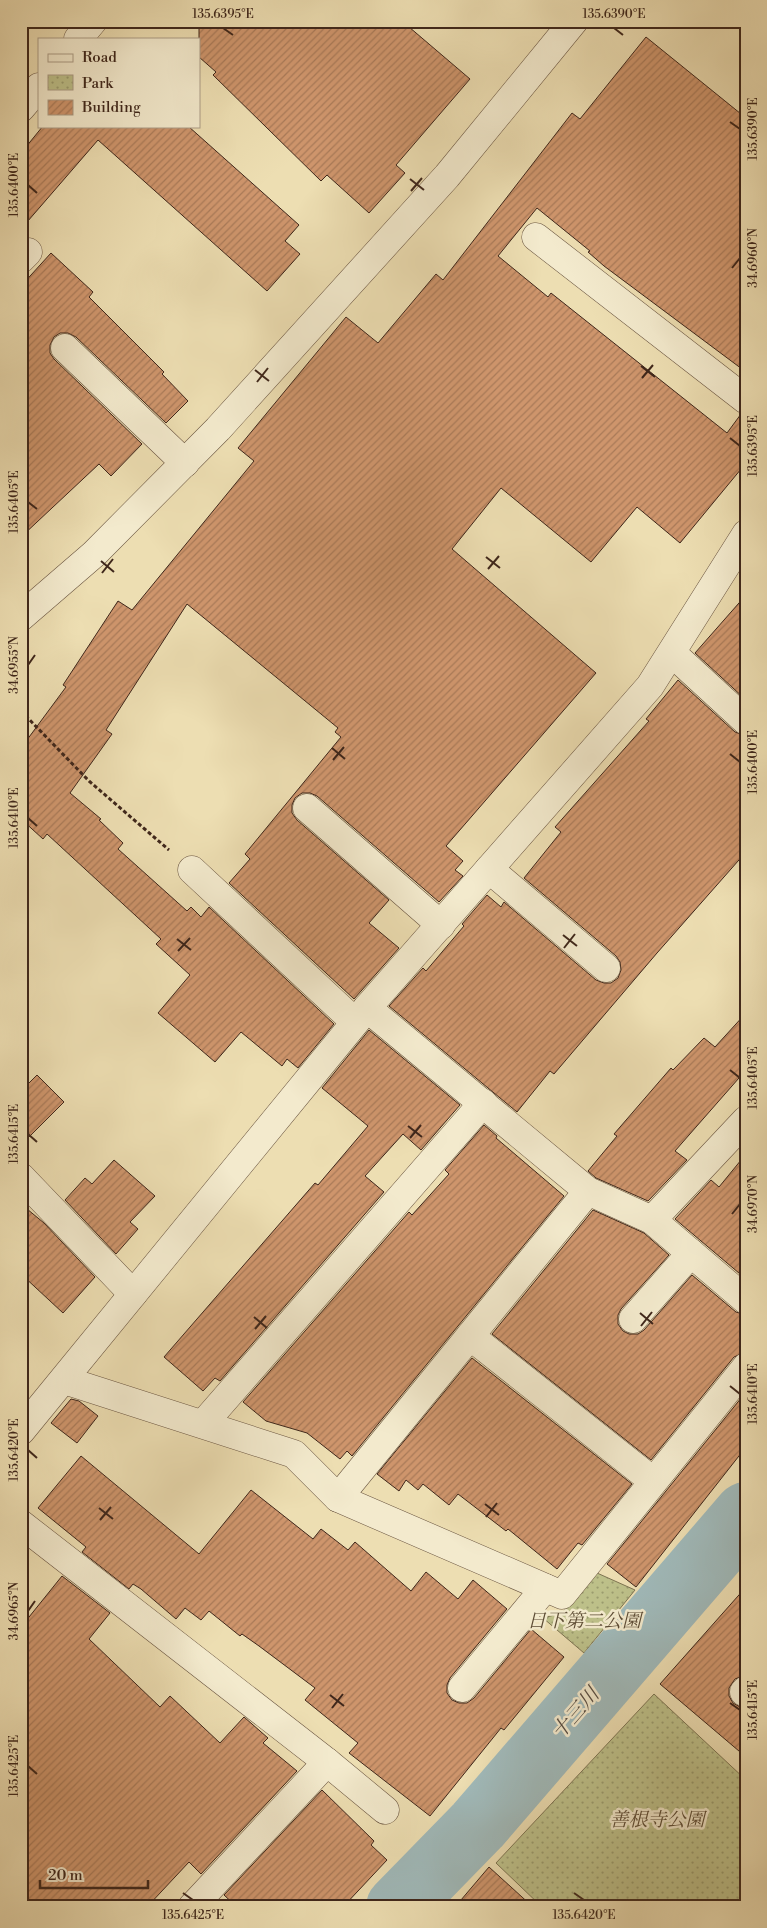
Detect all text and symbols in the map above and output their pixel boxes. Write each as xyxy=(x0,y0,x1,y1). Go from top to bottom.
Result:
text: 135.6395°E xyxy=(192,7,254,22)
text: 135.6390°E xyxy=(583,7,645,22)
legend xyxy=(38,38,200,128)
text: Road xyxy=(82,48,117,67)
text: Park xyxy=(82,74,114,93)
text: Building xyxy=(81,98,141,117)
text: 135.6390°E xyxy=(746,98,761,160)
text: 135.6400°E xyxy=(7,153,22,217)
text: 34.6960°N xyxy=(746,228,761,288)
text: 135.6395°E xyxy=(746,415,761,477)
text: 135.6405°E xyxy=(7,471,22,534)
text: 34.6955°N xyxy=(7,636,22,694)
text: 135.6400°E xyxy=(746,730,761,794)
text: 135.6410°E xyxy=(7,787,22,849)
text: 135.6405°E xyxy=(746,1047,761,1110)
text: 135.6415°E xyxy=(7,1104,22,1164)
text: 34.6970°N xyxy=(746,1175,761,1233)
text: 135.6410°E xyxy=(746,1363,761,1425)
text: 135.6420°E xyxy=(7,1418,22,1482)
text: 34.6965°N xyxy=(7,1582,22,1640)
park label: 日下第二公園 xyxy=(527,1609,644,1633)
text: 135.6415°E xyxy=(746,1680,761,1740)
water label: 十三川 xyxy=(547,1682,607,1745)
text: 135.6425°E xyxy=(7,1735,22,1797)
park label: 善根寺公園 xyxy=(609,1808,707,1832)
scale bar xyxy=(40,1858,148,1890)
text: 20 m xyxy=(48,1866,83,1885)
text: 135.6425°E xyxy=(162,1908,224,1923)
text: 135.6420°E xyxy=(552,1908,616,1923)

